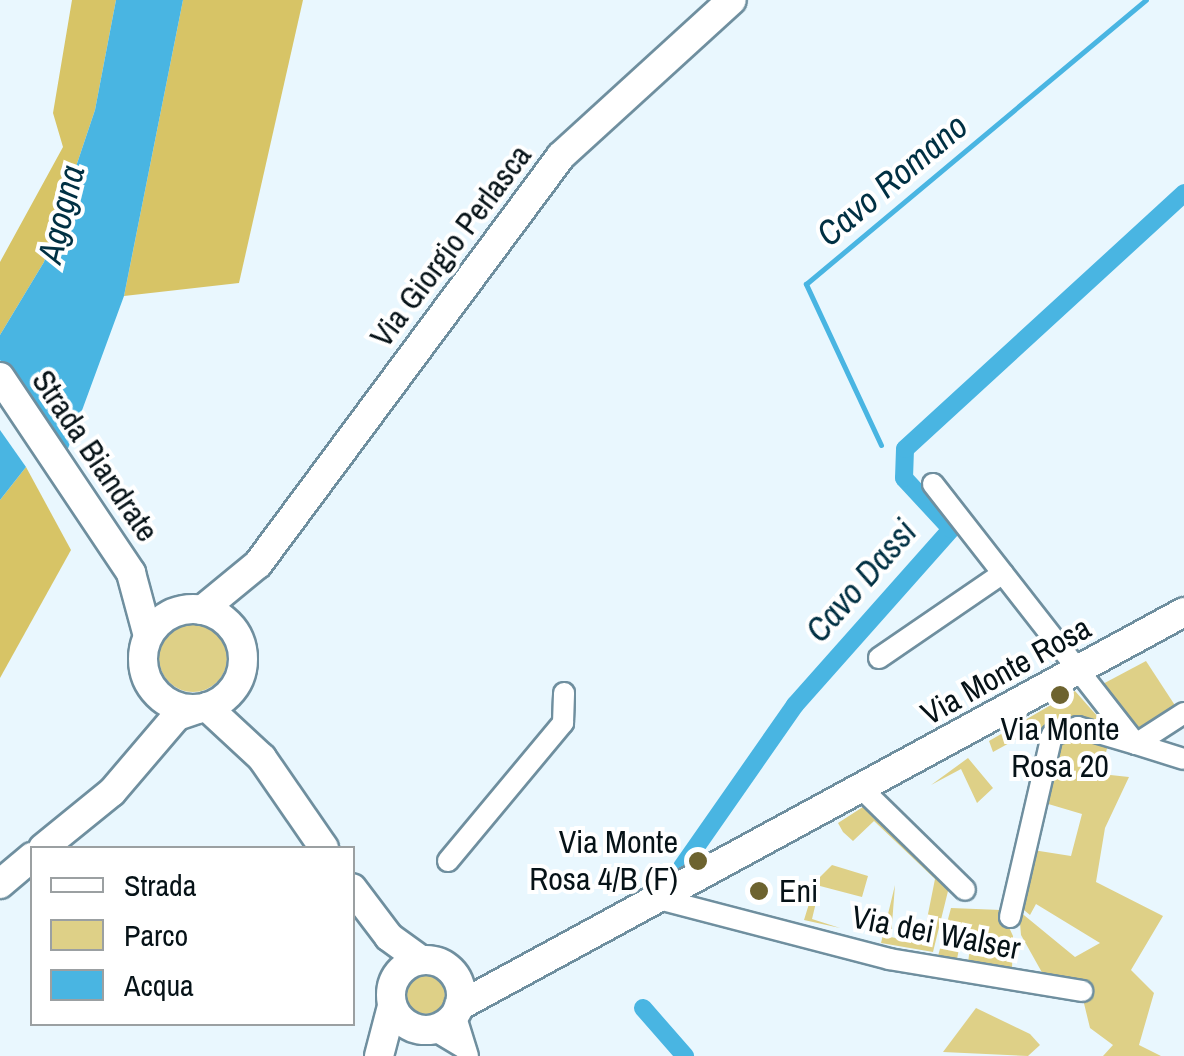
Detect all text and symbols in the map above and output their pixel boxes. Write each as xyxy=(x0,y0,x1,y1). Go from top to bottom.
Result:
water label: Cavo Romano xyxy=(808,105,976,255)
street label: Via Giorgio Perlasca xyxy=(363,137,539,355)
water label: Agogna xyxy=(29,161,93,267)
street label: Strada Biandrate xyxy=(24,363,166,549)
water label: Cavo Dassi xyxy=(796,511,926,651)
street label: Via Monte Rosa xyxy=(915,609,1097,733)
marker: Via Monte Rosa 20 xyxy=(1049,684,1071,706)
place label: Via Monte Rosa 20 xyxy=(1000,711,1120,786)
place label: Via Monte Rosa 4/B (F) xyxy=(529,824,678,899)
legend xyxy=(30,846,355,1026)
marker: Via Monte Rosa 4/B (F) xyxy=(687,850,709,872)
text: Strada xyxy=(124,865,196,905)
place label: Eni xyxy=(779,872,818,910)
marker: Eni xyxy=(748,880,770,902)
street label: Via dei Walser xyxy=(849,898,1023,968)
text: Parco xyxy=(124,915,188,955)
text: Acqua xyxy=(124,965,194,1005)

